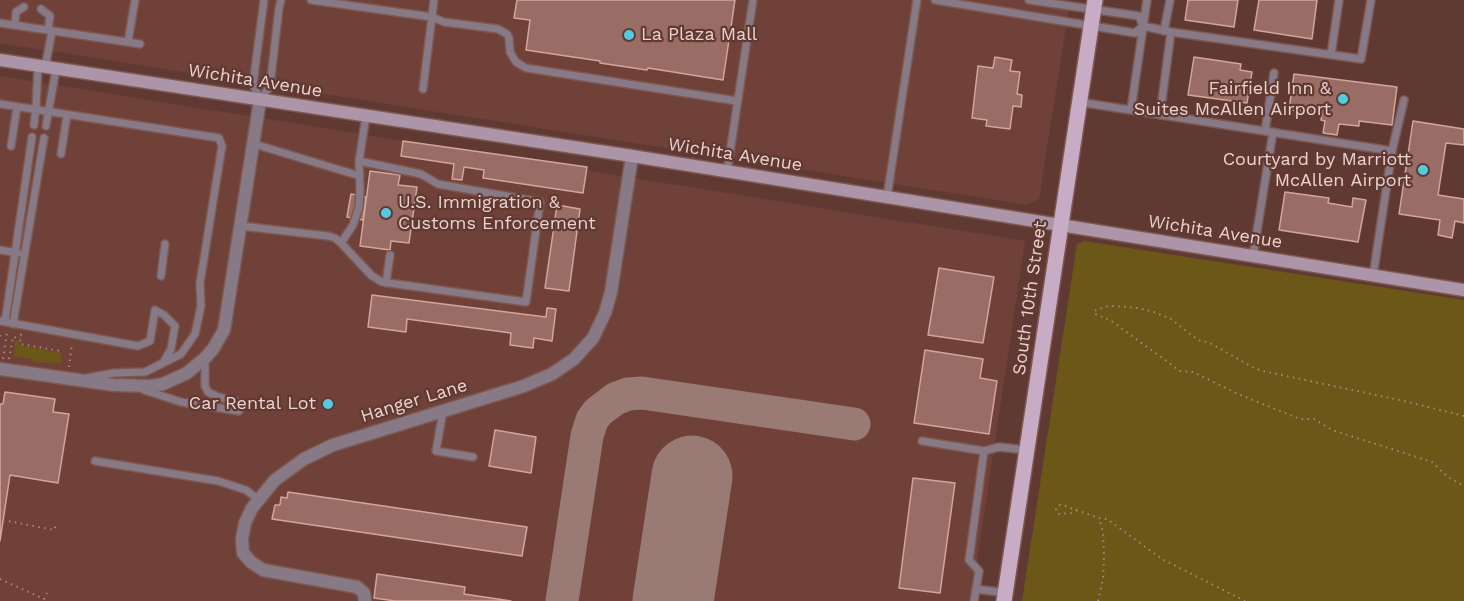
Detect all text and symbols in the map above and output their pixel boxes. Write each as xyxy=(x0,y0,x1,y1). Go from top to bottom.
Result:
place label: La Plaza Mall xyxy=(641,24,757,46)
marker: La Plaza Mall xyxy=(622,28,636,42)
street label: Wichita Avenue xyxy=(186,60,324,102)
place label: Fairfield Inn & Suites McAllen Airport xyxy=(1134,78,1331,121)
marker: Fairfield Inn & Suites McAllen Airport xyxy=(1336,92,1350,106)
street label: Wichita Avenue xyxy=(666,134,804,176)
place label: Courtyard by Marriott McAllen Airport xyxy=(1223,149,1411,192)
marker: Courtyard by Marriott McAllen Airport xyxy=(1416,163,1430,177)
place label: U.S. Immigration & Customs Enforcement xyxy=(398,192,596,234)
marker: U.S. Immigration & Customs Enforcement xyxy=(379,206,393,220)
street label: Wichita Avenue xyxy=(1146,211,1284,253)
street label: South 10th Street xyxy=(1008,220,1052,376)
street label: Hanger Lane xyxy=(358,375,470,427)
place label: Car Rental Lot xyxy=(189,393,316,415)
marker: Car Rental Lot xyxy=(321,397,335,411)

